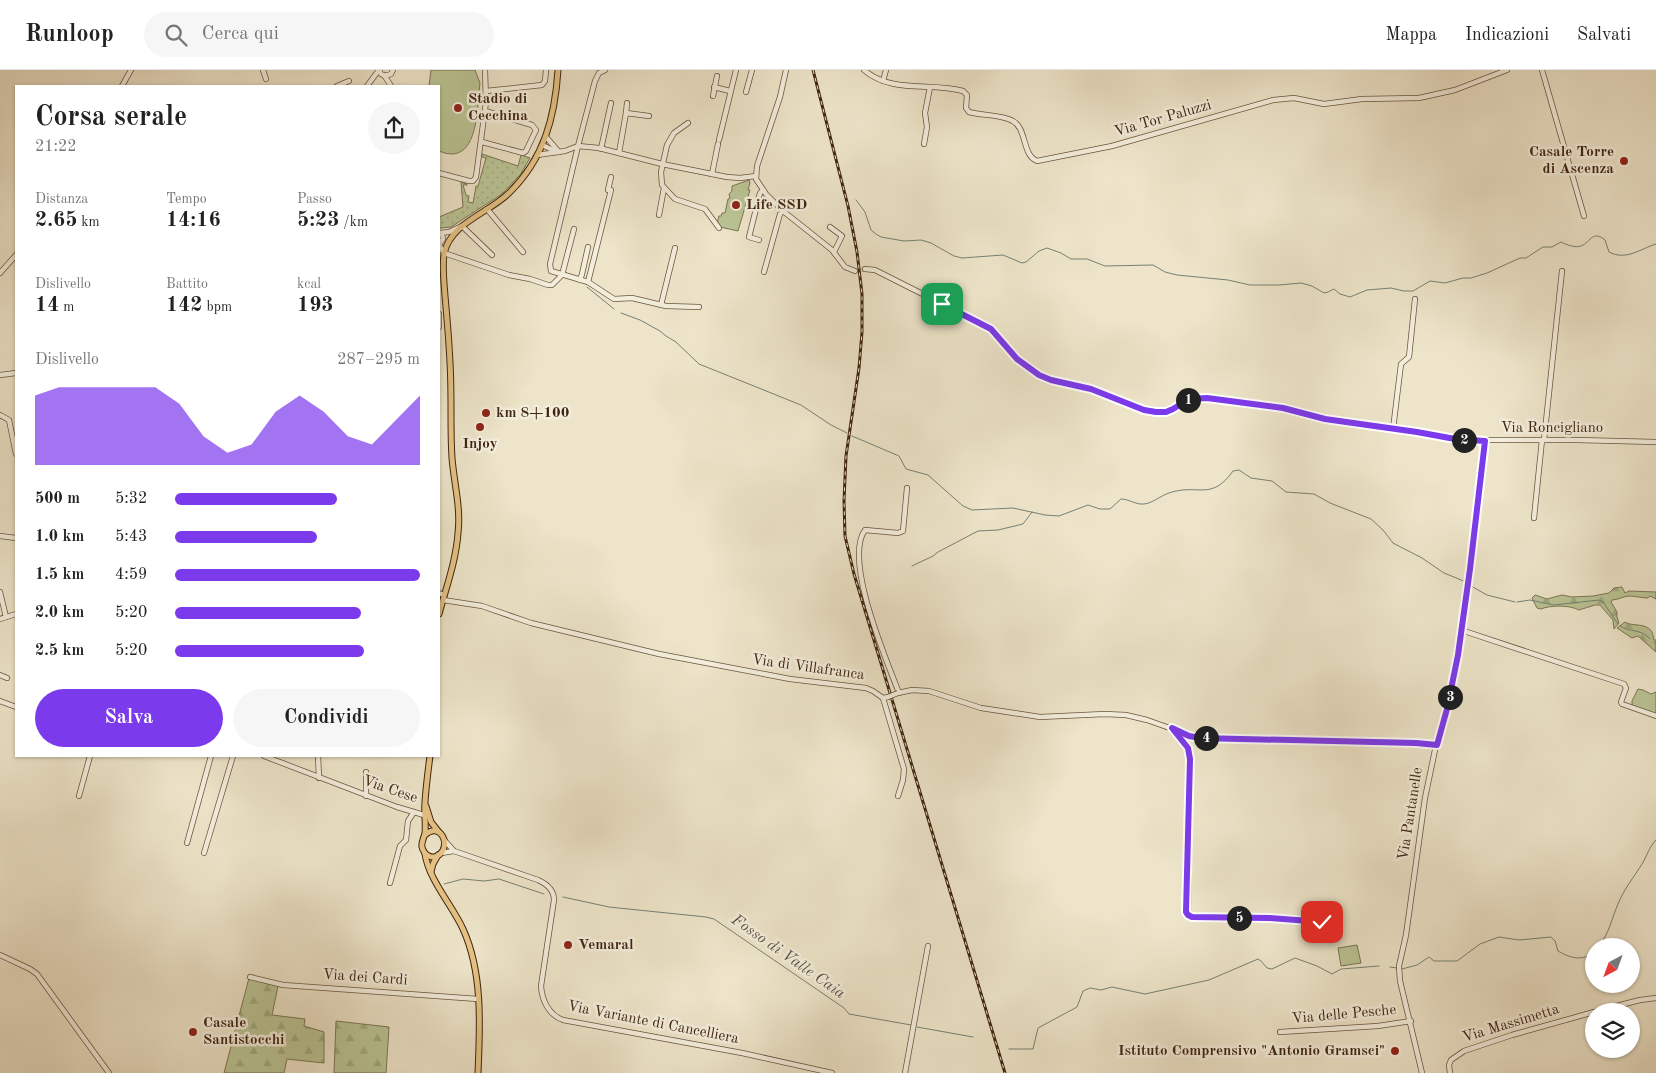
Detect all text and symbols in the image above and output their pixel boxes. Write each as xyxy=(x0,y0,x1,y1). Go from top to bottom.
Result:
search box xyxy=(144,12,494,57)
icon: search xyxy=(162,21,190,49)
text: Runloop xyxy=(25,23,114,47)
text: Cerca qui xyxy=(202,25,279,44)
text: Mappa xyxy=(1385,26,1437,44)
text: Indicazioni xyxy=(1465,26,1549,44)
text: Salvati xyxy=(1577,26,1631,44)
place label: Stadio di Cecchina xyxy=(468,92,528,124)
street label: Via Tor Paluzzi xyxy=(1113,98,1213,140)
button: share xyxy=(368,102,420,154)
marker: Stadio di Cecchina xyxy=(452,102,464,114)
text: Corsa serale xyxy=(35,104,187,132)
text: 21:22 xyxy=(35,139,77,155)
place label: Casale Torre di Ascenza xyxy=(1529,145,1614,177)
marker: Casale Torre di Ascenza xyxy=(1618,155,1630,167)
text: Distanza xyxy=(35,192,88,206)
text: Tempo xyxy=(166,192,207,206)
text: Passo xyxy=(297,192,332,206)
place label: Life SSD xyxy=(746,198,808,213)
marker: Life SSD xyxy=(730,199,742,211)
text: 2.65 xyxy=(35,210,77,231)
text: 14:16 xyxy=(166,210,221,231)
text: 5:23 xyxy=(297,210,339,231)
text: km xyxy=(77,215,100,229)
text: /km xyxy=(339,215,368,229)
text: Dislivello xyxy=(35,277,91,291)
text: Battito xyxy=(166,277,208,291)
text: kcal xyxy=(297,277,321,291)
pin xyxy=(921,283,963,325)
icon: arrive xyxy=(928,290,956,318)
text: 14 xyxy=(35,295,59,316)
text: 142 xyxy=(166,295,203,316)
text: 193 xyxy=(297,295,334,316)
text: m xyxy=(59,300,74,314)
text: bpm xyxy=(203,300,232,314)
text: Dislivello xyxy=(35,352,99,368)
text: 287–295 m xyxy=(337,352,420,368)
pin: 1 xyxy=(1176,388,1200,412)
text: 1 xyxy=(1184,393,1193,407)
place label: km 8+100 xyxy=(496,406,570,421)
marker: km 8+100 xyxy=(480,407,492,419)
marker: Injoy xyxy=(474,421,486,433)
street label: Via Roncigliano xyxy=(1501,421,1603,436)
pin: 2 xyxy=(1452,428,1476,452)
text: 2 xyxy=(1460,433,1469,447)
place label: Injoy xyxy=(462,437,498,452)
text: 500 m xyxy=(35,491,80,507)
text: 5:32 xyxy=(115,491,147,507)
text: 1.0 km xyxy=(35,529,84,545)
text: 5:43 xyxy=(115,529,147,545)
text: 1.5 km xyxy=(35,567,84,583)
text: 4:59 xyxy=(115,567,147,583)
text: 2.0 km xyxy=(35,605,84,621)
text: 5:20 xyxy=(115,605,147,621)
text: 2.5 km xyxy=(35,643,84,659)
text: 5:20 xyxy=(115,643,147,659)
street label: Via di Villafranca xyxy=(751,653,866,683)
pin: 3 xyxy=(1438,684,1462,710)
button: Salva xyxy=(35,689,223,747)
button: Condividi xyxy=(233,689,420,747)
text: 3 xyxy=(1446,690,1455,704)
pin: 4 xyxy=(1194,726,1218,750)
text: 4 xyxy=(1202,731,1211,745)
street label: Via Pantanelle xyxy=(1396,766,1426,862)
street label: Via Cese xyxy=(361,774,419,806)
pin xyxy=(1301,901,1343,943)
pin: 5 xyxy=(1226,906,1252,930)
icon: check xyxy=(1308,908,1336,936)
water label: Fosso di Valle Caia xyxy=(727,911,848,1002)
text: 5 xyxy=(1235,911,1244,925)
place label: Vemaral xyxy=(578,938,634,953)
north arrow xyxy=(1585,938,1640,992)
map controls xyxy=(1585,938,1640,1058)
marker: Vemaral xyxy=(562,939,574,951)
street label: Via dei Cardi xyxy=(322,968,408,988)
street label: Via Variante di Cancelliera xyxy=(566,999,740,1047)
street label: Via Massimetta xyxy=(1461,1002,1562,1046)
street label: Via delle Pesche xyxy=(1291,1003,1397,1027)
button: layers xyxy=(1585,1003,1640,1058)
place label: Casale Santistocchi xyxy=(203,1016,285,1048)
marker: Casale Santistocchi xyxy=(187,1026,199,1038)
place label: Istituto Comprensivo "Antonio Gramsci" xyxy=(1118,1044,1385,1059)
marker: Istituto Comprensivo "Antonio Gramsci" xyxy=(1389,1045,1401,1057)

